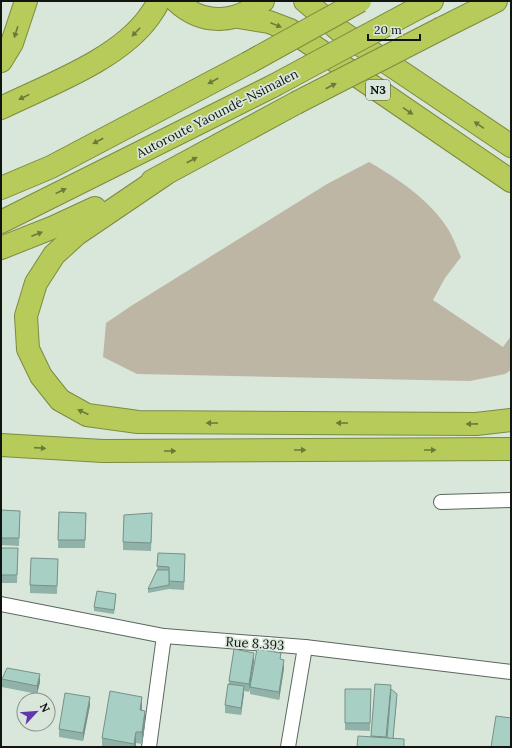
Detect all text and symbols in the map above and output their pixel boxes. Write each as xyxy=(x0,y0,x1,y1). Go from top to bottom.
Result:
scale bar xyxy=(368,16,420,42)
one-way arrow xyxy=(270,22,282,28)
text: 20 m xyxy=(374,22,402,37)
one-way arrow xyxy=(13,27,19,39)
one-way arrow xyxy=(131,27,141,37)
street label: Autoroute Yaoundé-Nsimalen xyxy=(132,65,301,162)
one-way arrow xyxy=(208,78,219,84)
road number: N3 xyxy=(366,80,390,100)
one-way arrow xyxy=(325,82,337,89)
one-way arrow xyxy=(18,94,29,100)
one-way arrow xyxy=(403,107,413,115)
one-way arrow xyxy=(473,121,484,129)
one-way arrow xyxy=(93,138,104,145)
one-way arrow xyxy=(187,156,198,163)
one-way arrow xyxy=(55,188,66,194)
one-way arrow xyxy=(32,230,44,236)
one-way arrow xyxy=(77,409,89,415)
one-way arrow xyxy=(205,420,218,426)
one-way arrow xyxy=(335,420,348,426)
one-way arrow xyxy=(465,421,478,427)
one-way arrow xyxy=(34,445,46,452)
one-way arrow xyxy=(294,447,307,453)
one-way arrow xyxy=(424,447,437,453)
one-way arrow xyxy=(164,448,177,454)
street label: Rue 8.393 xyxy=(225,633,285,654)
north arrow xyxy=(16,692,56,732)
text: N xyxy=(37,701,53,715)

